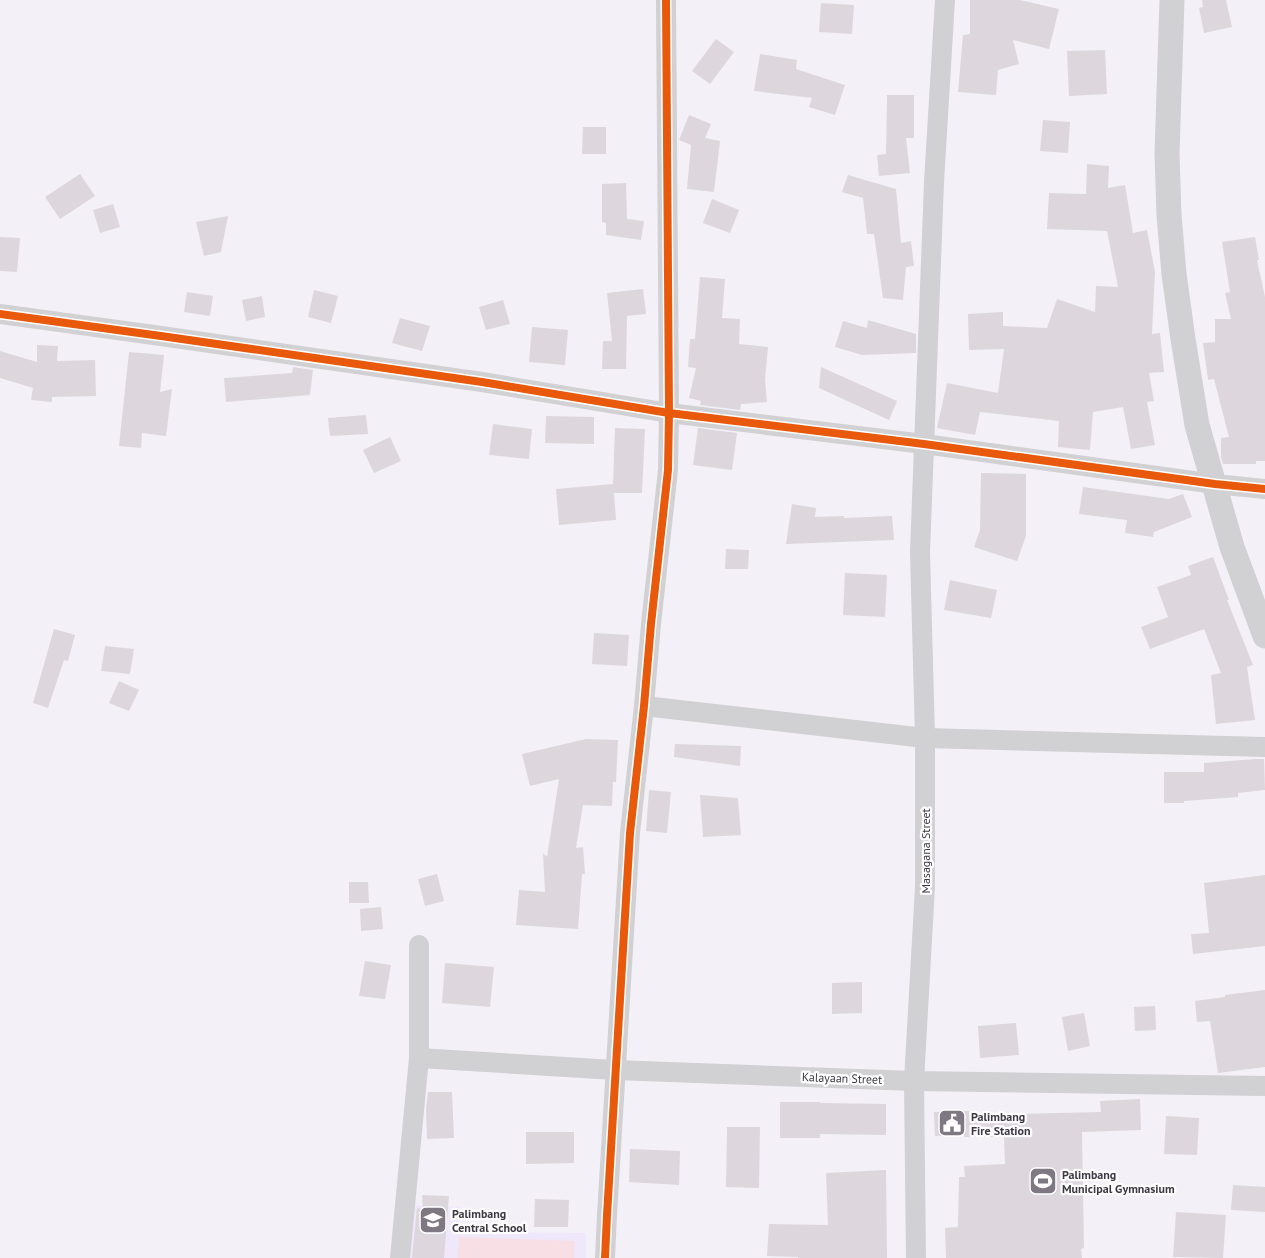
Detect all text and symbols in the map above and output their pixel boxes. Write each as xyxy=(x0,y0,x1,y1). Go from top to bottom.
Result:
street label: Masagana Street xyxy=(918,808,933,894)
street label: Kalayaan Street xyxy=(802,1069,882,1087)
public building icon: Palimbang Fire Station xyxy=(937,1108,967,1138)
place label: Palimbang Fire Station xyxy=(971,1109,1031,1138)
sports icon: Palimbang Municipal Gymnasium xyxy=(1028,1166,1058,1196)
place label: Palimbang Municipal Gymnasium xyxy=(1062,1167,1175,1196)
school or university icon: Palimbang Central School xyxy=(418,1205,448,1235)
place label: Palimbang Central School xyxy=(452,1206,527,1235)

